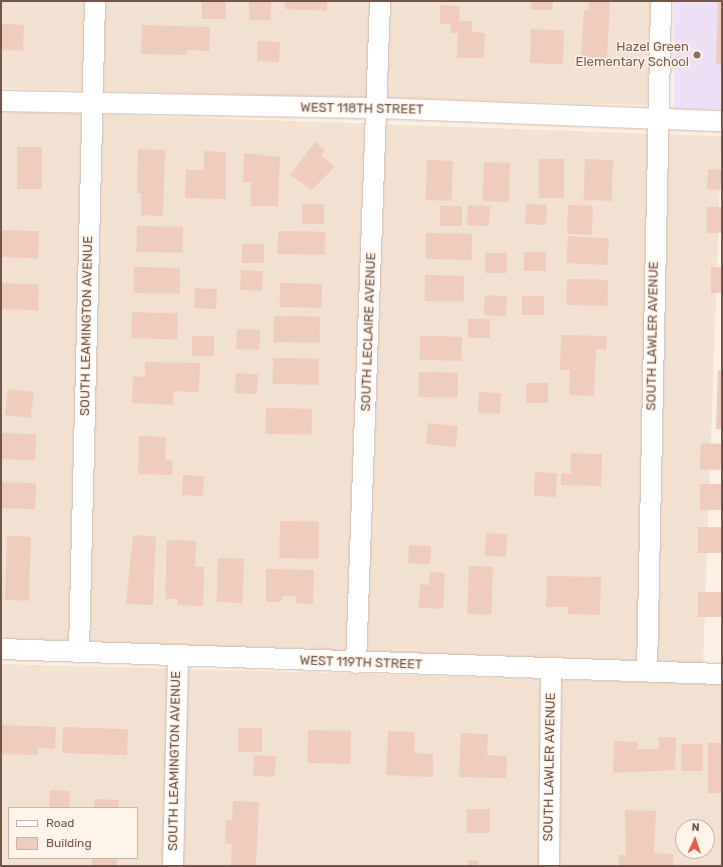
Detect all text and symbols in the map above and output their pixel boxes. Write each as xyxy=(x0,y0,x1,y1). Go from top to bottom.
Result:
place label: Hazel Green Elementary School xyxy=(575,40,689,71)
marker: Hazel Green Elementary School xyxy=(692,50,702,60)
street label: WEST 118TH STREET xyxy=(300,100,424,118)
street label: SOUTH LEAMINGTON AVENUE xyxy=(78,236,96,416)
street label: SOUTH LECLAIRE AVENUE xyxy=(358,252,380,412)
street label: SOUTH LAWLER AVENUE xyxy=(644,261,662,411)
street label: WEST 119TH STREET xyxy=(299,653,423,673)
street label: SOUTH LEAMINGTON AVENUE xyxy=(166,671,184,851)
street label: SOUTH LAWLER AVENUE xyxy=(541,692,559,842)
legend xyxy=(8,807,138,859)
text: Road xyxy=(46,816,74,830)
north arrow xyxy=(675,819,715,859)
text: N xyxy=(691,821,700,834)
text: Building xyxy=(46,836,92,850)

